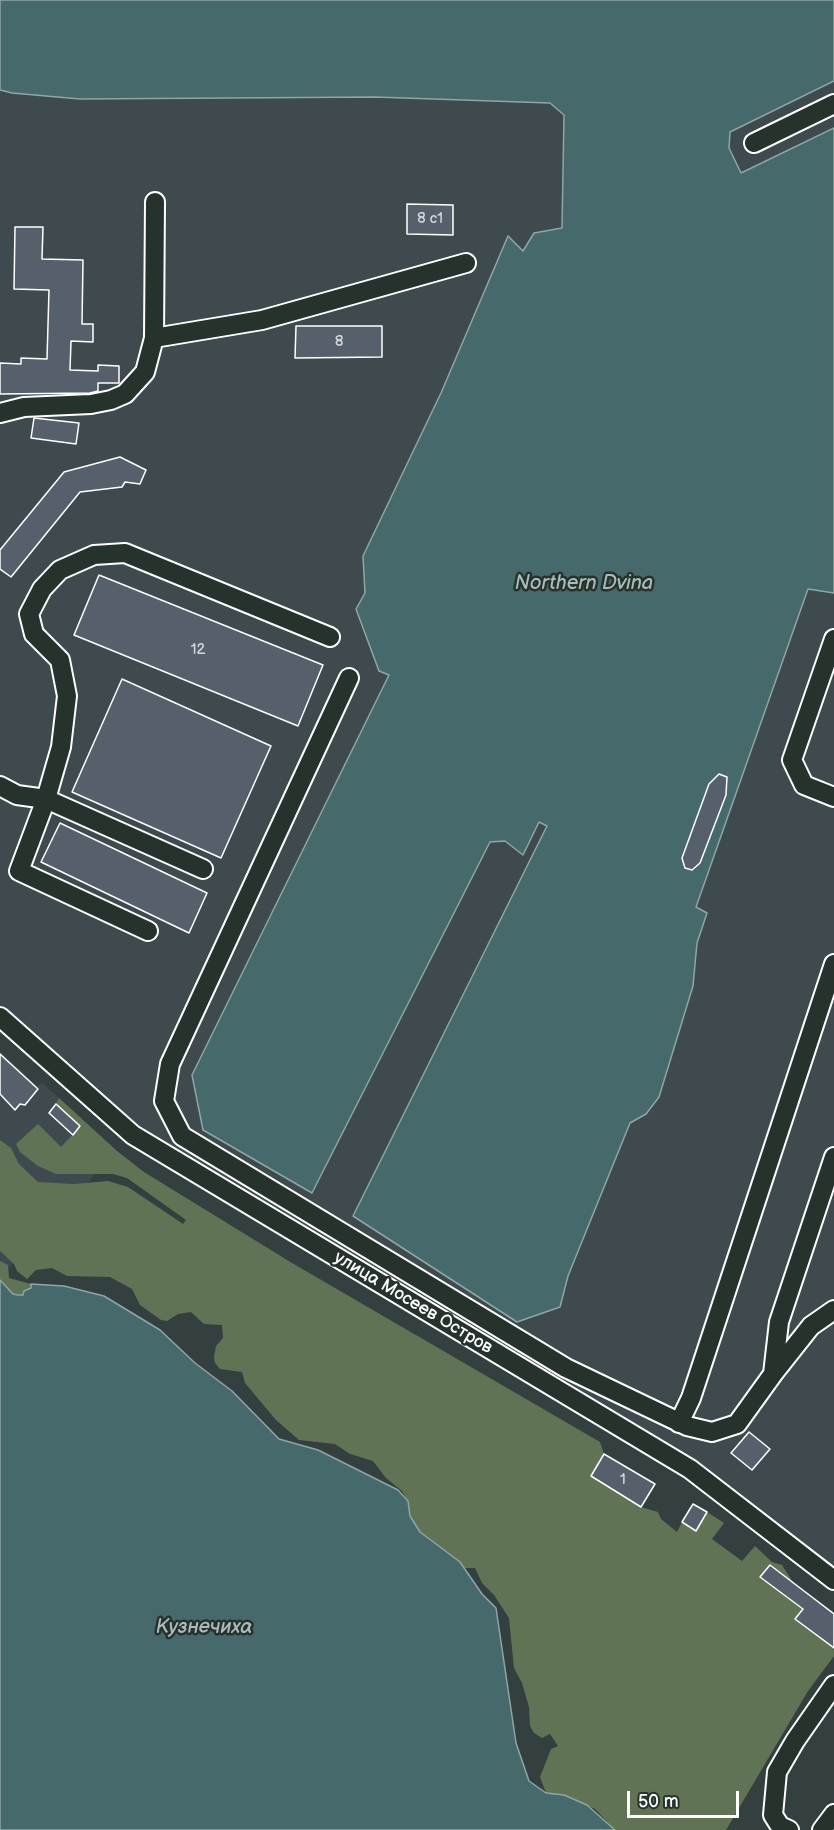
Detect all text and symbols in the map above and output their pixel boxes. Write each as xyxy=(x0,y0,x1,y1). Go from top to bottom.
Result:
house number: 8 с1 xyxy=(417,210,443,228)
house number: 8 xyxy=(335,333,343,351)
water label: Northern Dvina xyxy=(515,572,653,596)
house number: 12 xyxy=(191,641,205,659)
street label: улица Мосеев Остров xyxy=(330,1247,496,1359)
house number: 1 xyxy=(620,1471,626,1489)
water label: Кузнечиха xyxy=(156,1616,252,1640)
scale bar xyxy=(630,1779,742,1817)
text: 50 m xyxy=(638,1791,679,1812)

